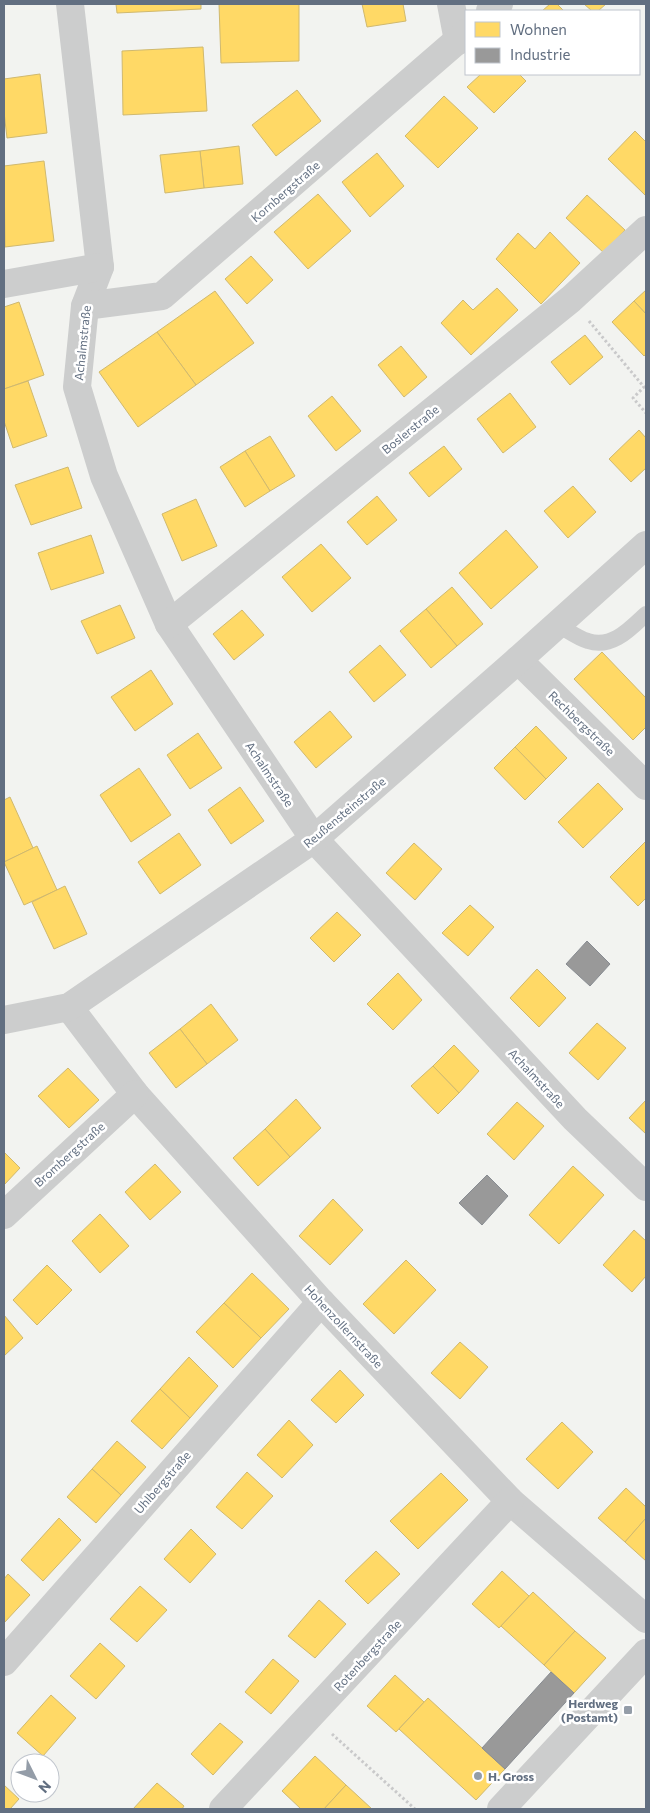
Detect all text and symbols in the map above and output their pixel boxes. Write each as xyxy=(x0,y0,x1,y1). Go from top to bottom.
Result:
legend xyxy=(465,10,640,75)
text: Wohnen xyxy=(510,20,567,38)
text: Industrie xyxy=(510,45,571,63)
street label: Kornbergstraße xyxy=(248,157,322,225)
street label: Achalmstraße xyxy=(71,305,93,381)
street label: Boslerstraße xyxy=(379,402,441,456)
street label: Rechbergstraße xyxy=(546,688,618,758)
street label: Achalmstraße xyxy=(243,739,297,809)
street label: Reußensteinstraße xyxy=(300,774,388,850)
street label: Achalmstraße xyxy=(506,1046,568,1110)
street label: Brombergstraße xyxy=(31,1119,107,1189)
street label: Hohenzollernstraße xyxy=(302,1282,386,1370)
street label: Uhlbergstraße xyxy=(131,1448,193,1516)
street label: Rotenbergstraße xyxy=(330,1616,404,1694)
place label: Herdweg (Postamt) xyxy=(561,1696,618,1724)
marker: Herdweg (Postamt) xyxy=(622,1704,634,1716)
north arrow xyxy=(10,1753,60,1803)
place label: H. Gross xyxy=(488,1769,535,1783)
marker: H. Gross xyxy=(472,1770,484,1782)
text: N xyxy=(35,1777,55,1797)

